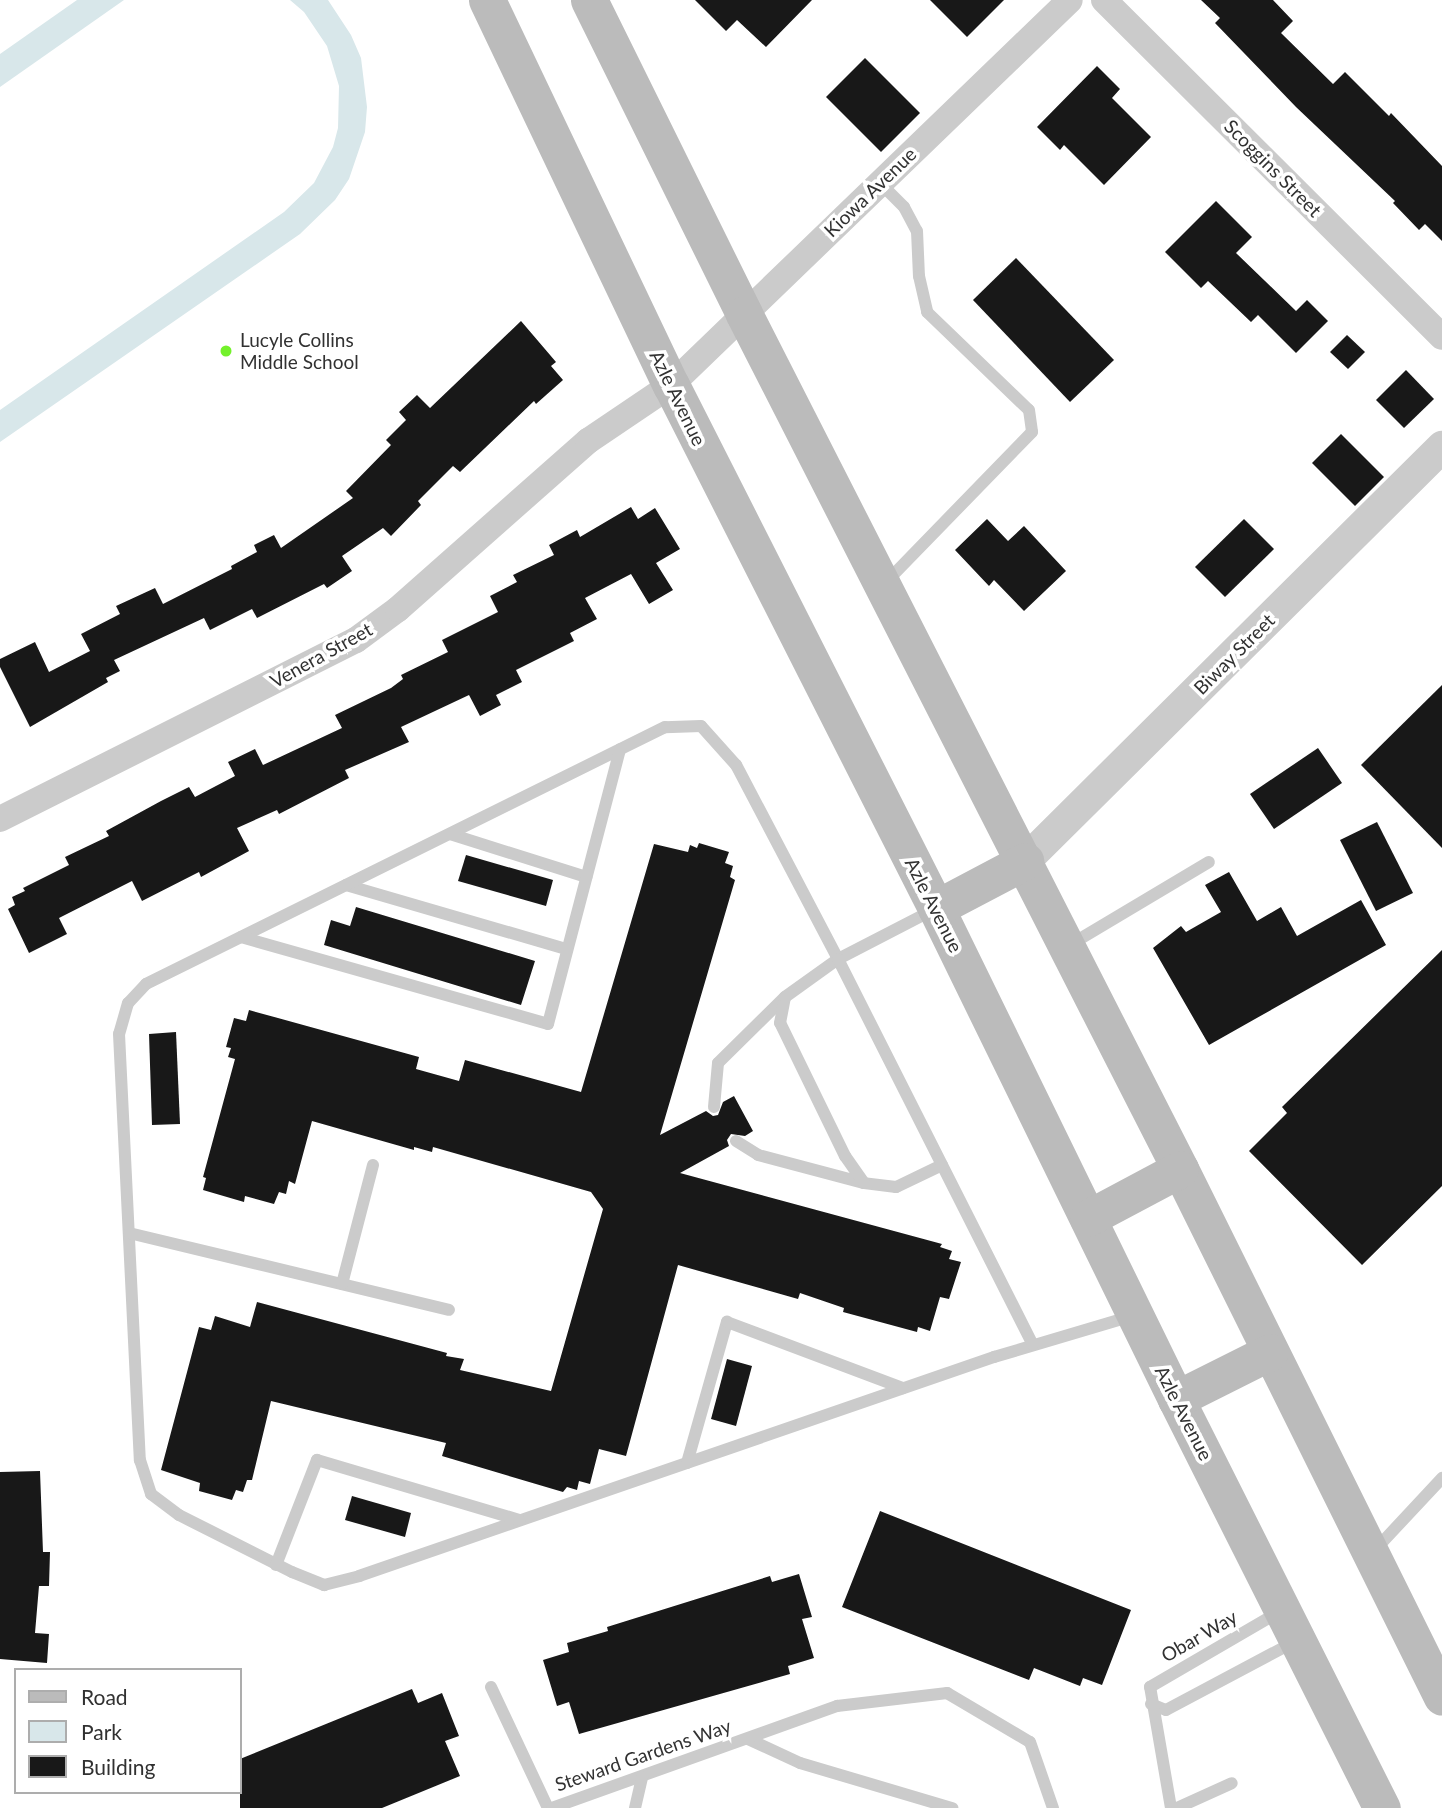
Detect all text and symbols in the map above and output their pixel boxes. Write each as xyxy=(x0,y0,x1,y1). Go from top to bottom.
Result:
street label: Scoggins Street xyxy=(1220,115,1326,221)
street label: Kiowa Avenue xyxy=(819,142,921,242)
place label: Lucyle Collins Middle School xyxy=(240,329,359,373)
marker: Lucyle Collins Middle School xyxy=(218,343,234,359)
street label: Azle Avenue xyxy=(645,346,711,450)
street label: Biway Street xyxy=(1189,609,1279,699)
street label: Venera Street xyxy=(266,618,376,692)
street label: Azle Avenue xyxy=(900,854,968,956)
street label: Azle Avenue xyxy=(1150,1362,1218,1464)
street label: Obar Way xyxy=(1157,1605,1241,1667)
legend xyxy=(14,1668,242,1794)
text: Road xyxy=(81,1684,128,1709)
street label: Steward Gardens Way xyxy=(552,1714,734,1796)
text: Park xyxy=(81,1719,122,1744)
text: Building xyxy=(81,1754,156,1779)

